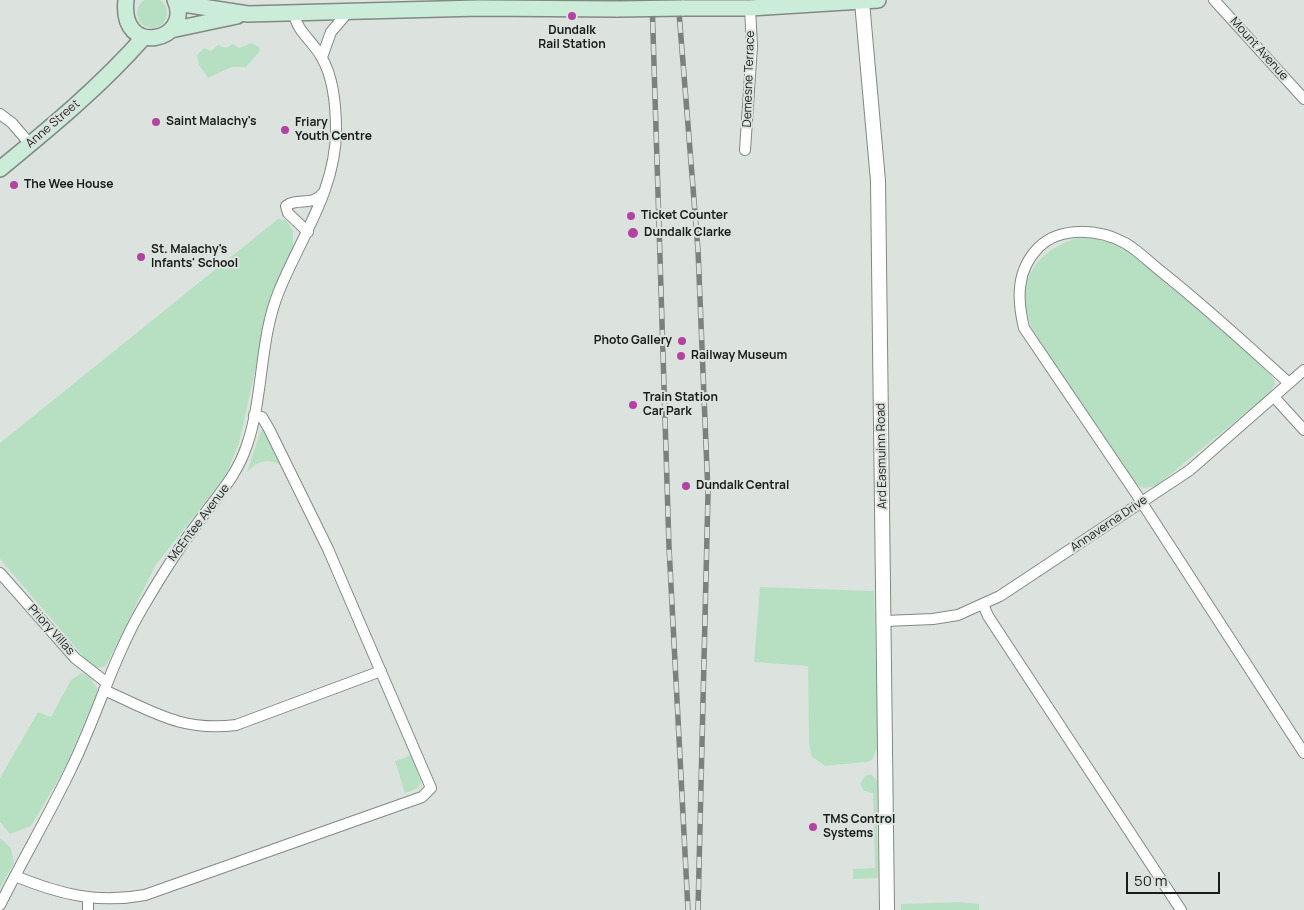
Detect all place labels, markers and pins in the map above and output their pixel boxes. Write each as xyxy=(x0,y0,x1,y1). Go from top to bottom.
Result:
marker: Dundalk Rail Station xyxy=(566,10,578,22)
place label: Dundalk Rail Station xyxy=(538,24,606,52)
place label: Saint Malachy's xyxy=(166,115,257,129)
marker: Saint Malachy's xyxy=(150,116,162,128)
place label: Friary Youth Centre xyxy=(295,116,372,144)
marker: Friary Youth Centre xyxy=(279,124,291,136)
place label: The Wee House xyxy=(24,178,114,192)
marker: The Wee House xyxy=(8,179,20,191)
place label: Ticket Counter xyxy=(641,209,728,223)
marker: Ticket Counter xyxy=(625,210,637,222)
marker: Dundalk Clarke xyxy=(626,226,640,240)
place label: Dundalk Clarke xyxy=(644,226,731,240)
place label: St. Malachy's Infants' School xyxy=(151,243,238,271)
marker: St. Malachy's Infants' School xyxy=(135,251,147,263)
place label: Photo Gallery xyxy=(594,334,672,348)
marker: Photo Gallery xyxy=(676,335,688,347)
place label: Railway Museum xyxy=(691,349,787,363)
marker: Railway Museum xyxy=(675,350,687,362)
place label: Train Station Car Park xyxy=(643,391,718,419)
marker: Train Station Car Park xyxy=(627,399,639,411)
place label: Dundalk Central xyxy=(696,479,789,493)
marker: Dundalk Central xyxy=(680,480,692,492)
place label: TMS Control Systems xyxy=(823,813,895,841)
marker: TMS Control Systems xyxy=(807,821,819,833)

